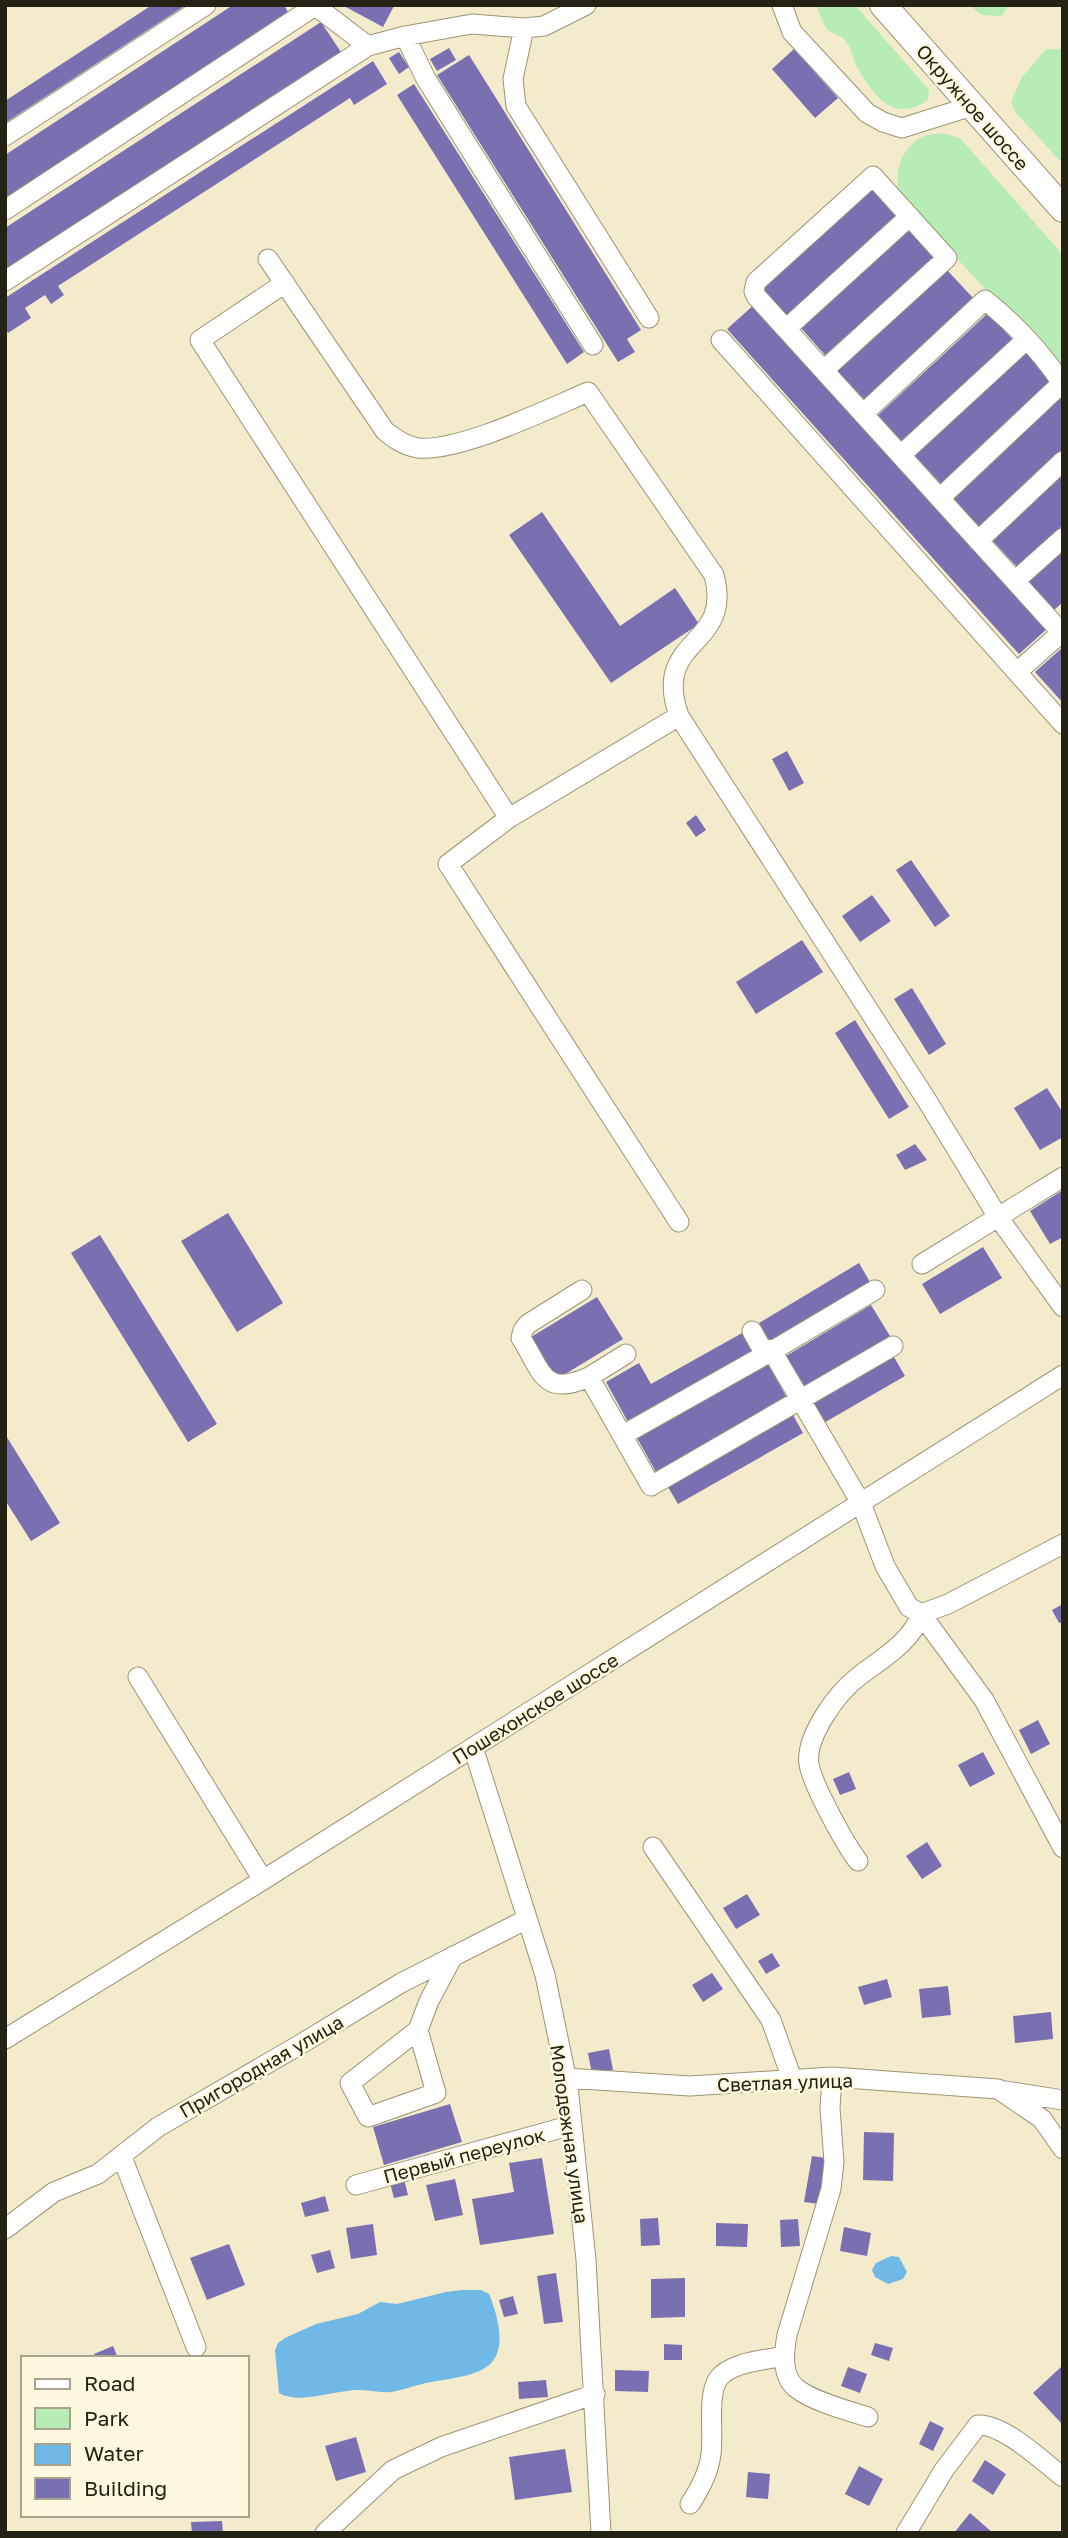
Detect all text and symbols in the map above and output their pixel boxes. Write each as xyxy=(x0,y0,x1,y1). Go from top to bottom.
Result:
street label: Окружное шоссе xyxy=(912,39,1034,175)
street label: Пошехонское шоссе xyxy=(448,1648,622,1768)
street label: Пригородная улица xyxy=(175,2010,347,2122)
street label: Молодежная улица xyxy=(546,2043,594,2225)
street label: Светлая улица xyxy=(717,2068,853,2096)
street label: Первый переулок xyxy=(381,2122,547,2188)
legend xyxy=(21,2356,248,2517)
text: Road xyxy=(84,2370,135,2396)
text: Park xyxy=(84,2405,130,2431)
text: Water xyxy=(84,2440,144,2466)
text: Building xyxy=(84,2475,167,2501)

